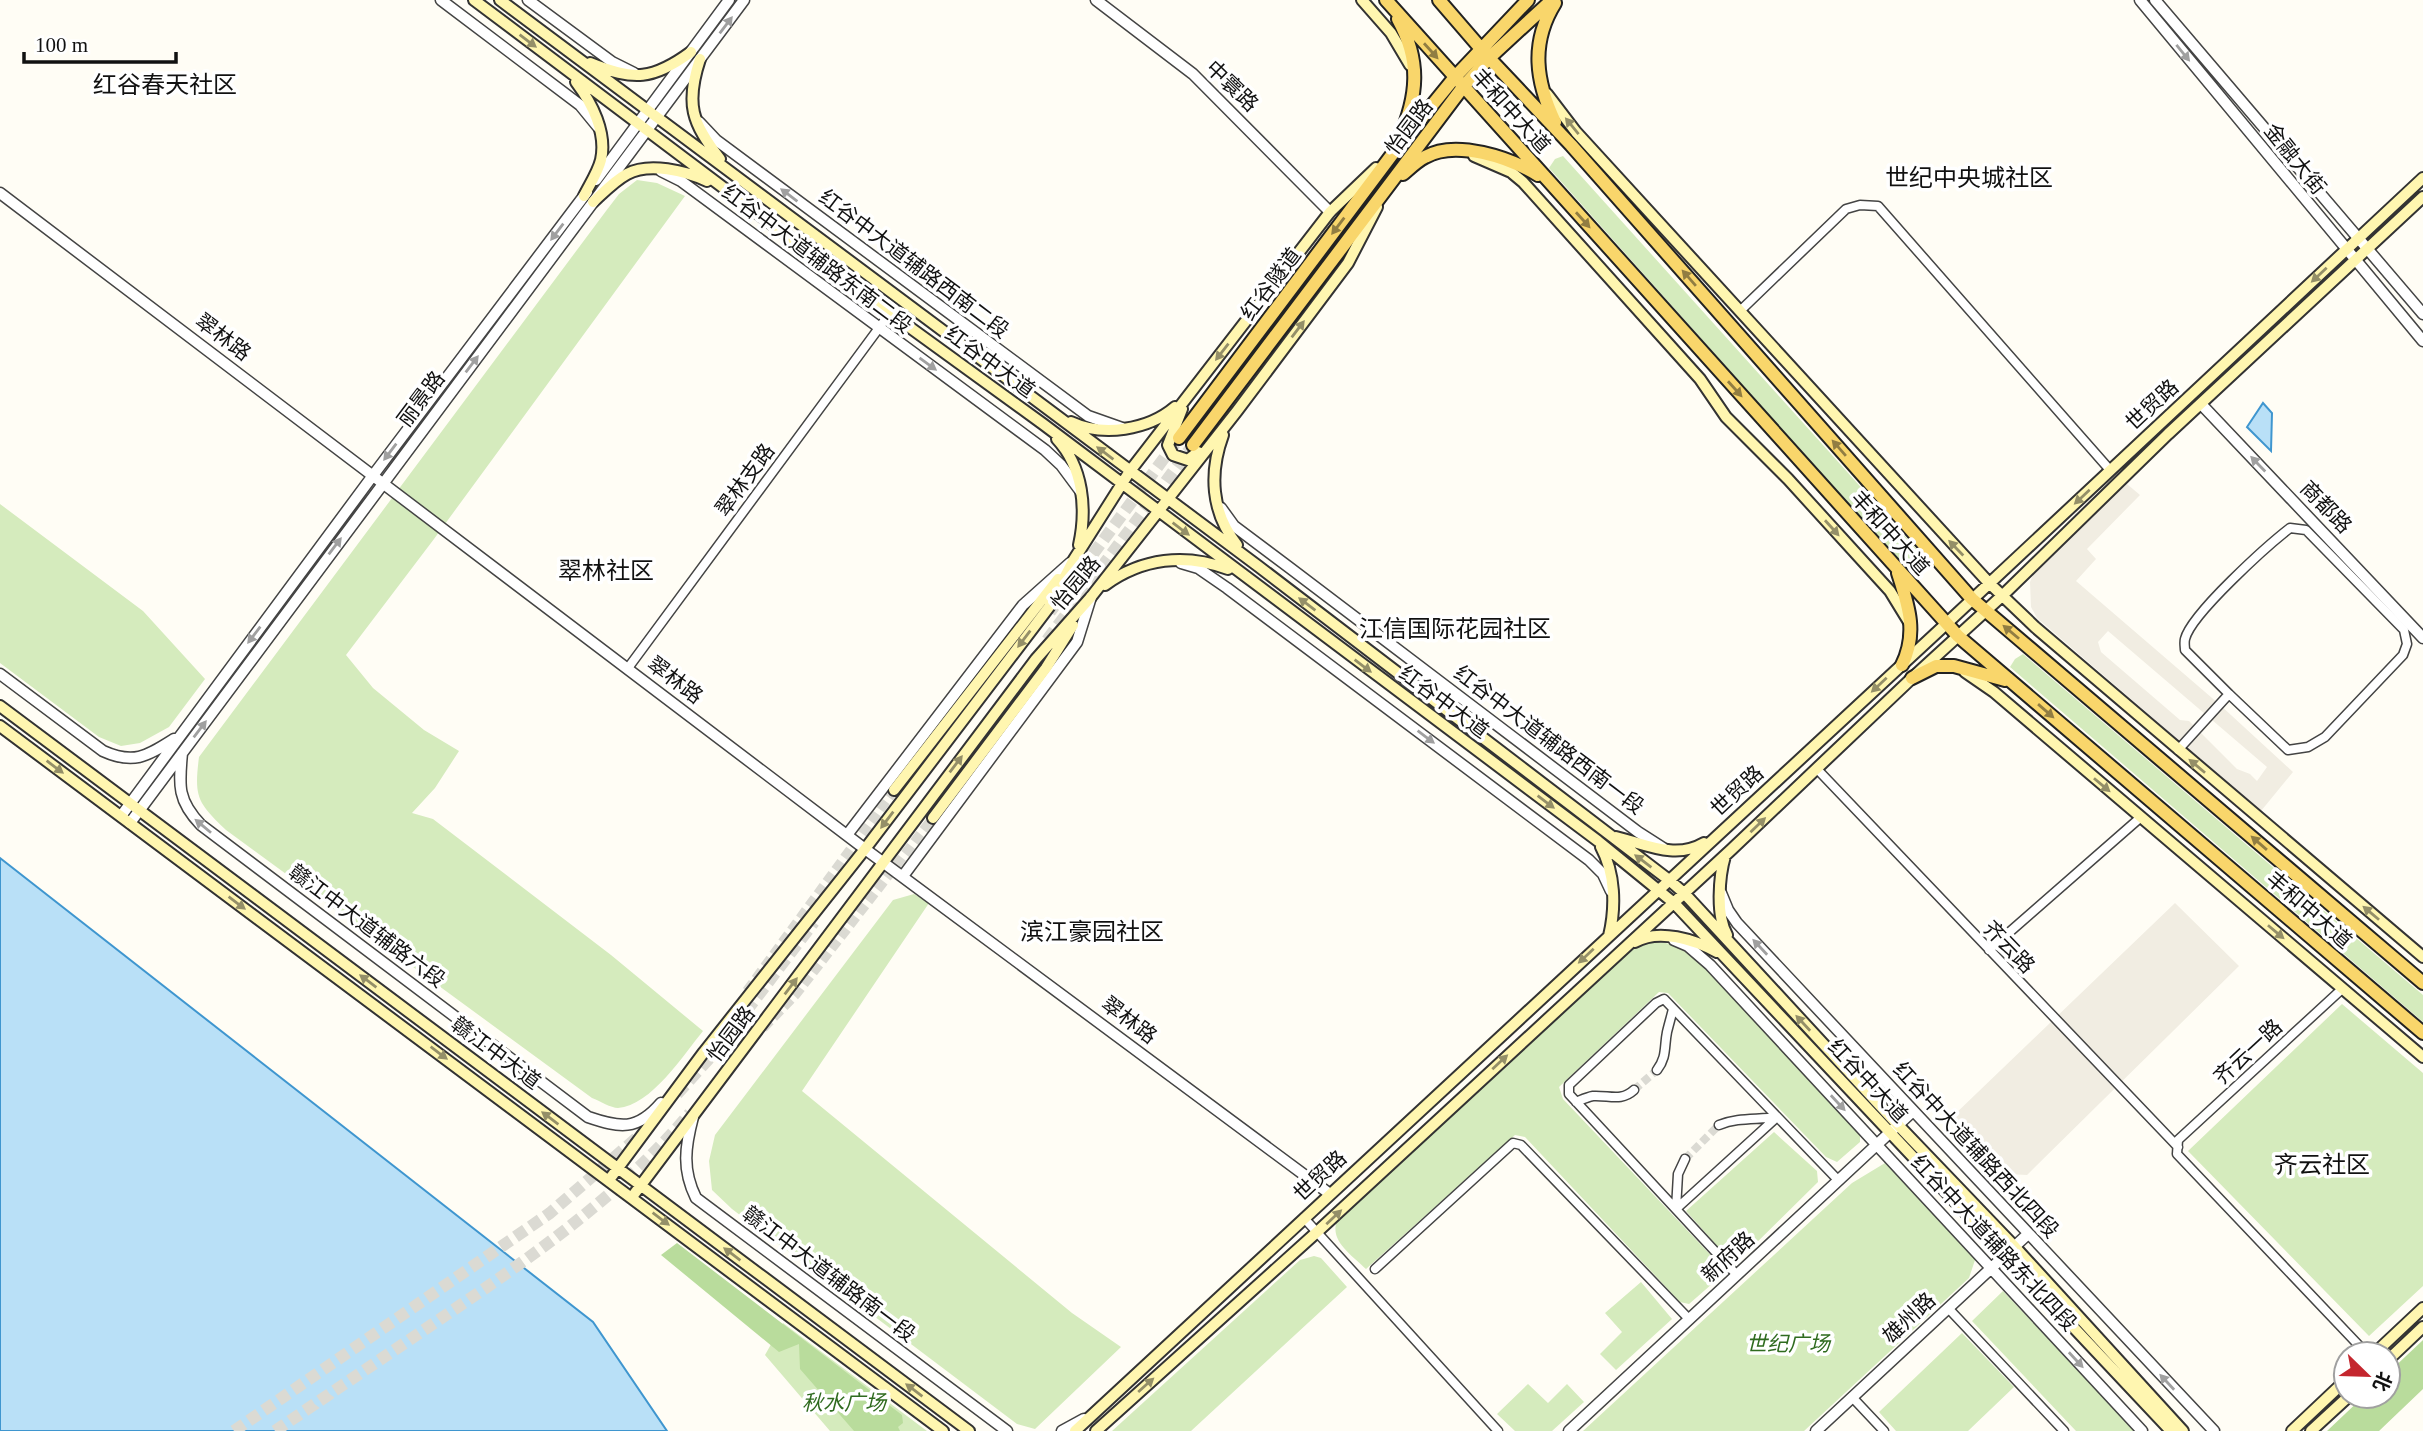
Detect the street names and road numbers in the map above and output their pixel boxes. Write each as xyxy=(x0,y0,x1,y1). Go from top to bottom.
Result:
street label: 中寰路 xyxy=(1201,55,1263,117)
street label: 丰和中大道 xyxy=(1467,64,1555,158)
street label: 怡园路 xyxy=(1380,95,1438,159)
street label: 金融大街 xyxy=(2259,119,2331,199)
street label: 红谷中大道辅路东南二段 xyxy=(718,180,916,338)
street label: 红谷中大道辅路西南二段 xyxy=(815,185,1013,343)
street label: 红谷隧道 xyxy=(1236,243,1306,325)
street label: 翠林路 xyxy=(191,308,255,366)
street label: 红谷中大道 xyxy=(940,321,1040,403)
street label: 丽景路 xyxy=(392,367,450,431)
street label: 世贸路 xyxy=(2121,375,2183,435)
street label: 翠林支路 xyxy=(711,439,779,521)
street label: 商都路 xyxy=(2295,476,2357,538)
street label: 丰和中大道 xyxy=(1846,486,1934,580)
street label: 怡园路 xyxy=(1047,551,1105,615)
street label: 翠林路 xyxy=(643,651,707,709)
street label: 红谷中大道 xyxy=(1395,661,1493,743)
street label: 红谷中大道辅路西南一段 xyxy=(1450,661,1648,819)
street label: 世贸路 xyxy=(1706,761,1768,821)
street label: 赣江中大道辅路六段 xyxy=(284,860,450,992)
street label: 丰和中大道 xyxy=(2262,867,2356,953)
street label: 齐云路 xyxy=(1978,916,2040,978)
street label: 翠林路 xyxy=(1097,991,1161,1049)
street label: 怡园路 xyxy=(702,1002,760,1066)
street label: 赣江中大道 xyxy=(447,1012,545,1094)
street label: 齐云一路 xyxy=(2209,1015,2287,1089)
street label: 红谷中大道 xyxy=(1823,1034,1913,1128)
street label: 红谷中大道辅路西北四段 xyxy=(1888,1057,2064,1243)
street label: 世贸路 xyxy=(1289,1146,1351,1206)
street label: 红谷中大道辅路东北四段 xyxy=(1906,1150,2082,1336)
street label: 赣江中大道辅路南一段 xyxy=(738,1201,920,1347)
street label: 新府路 xyxy=(1697,1227,1759,1287)
street label: 雄州路 xyxy=(1878,1288,1940,1348)

